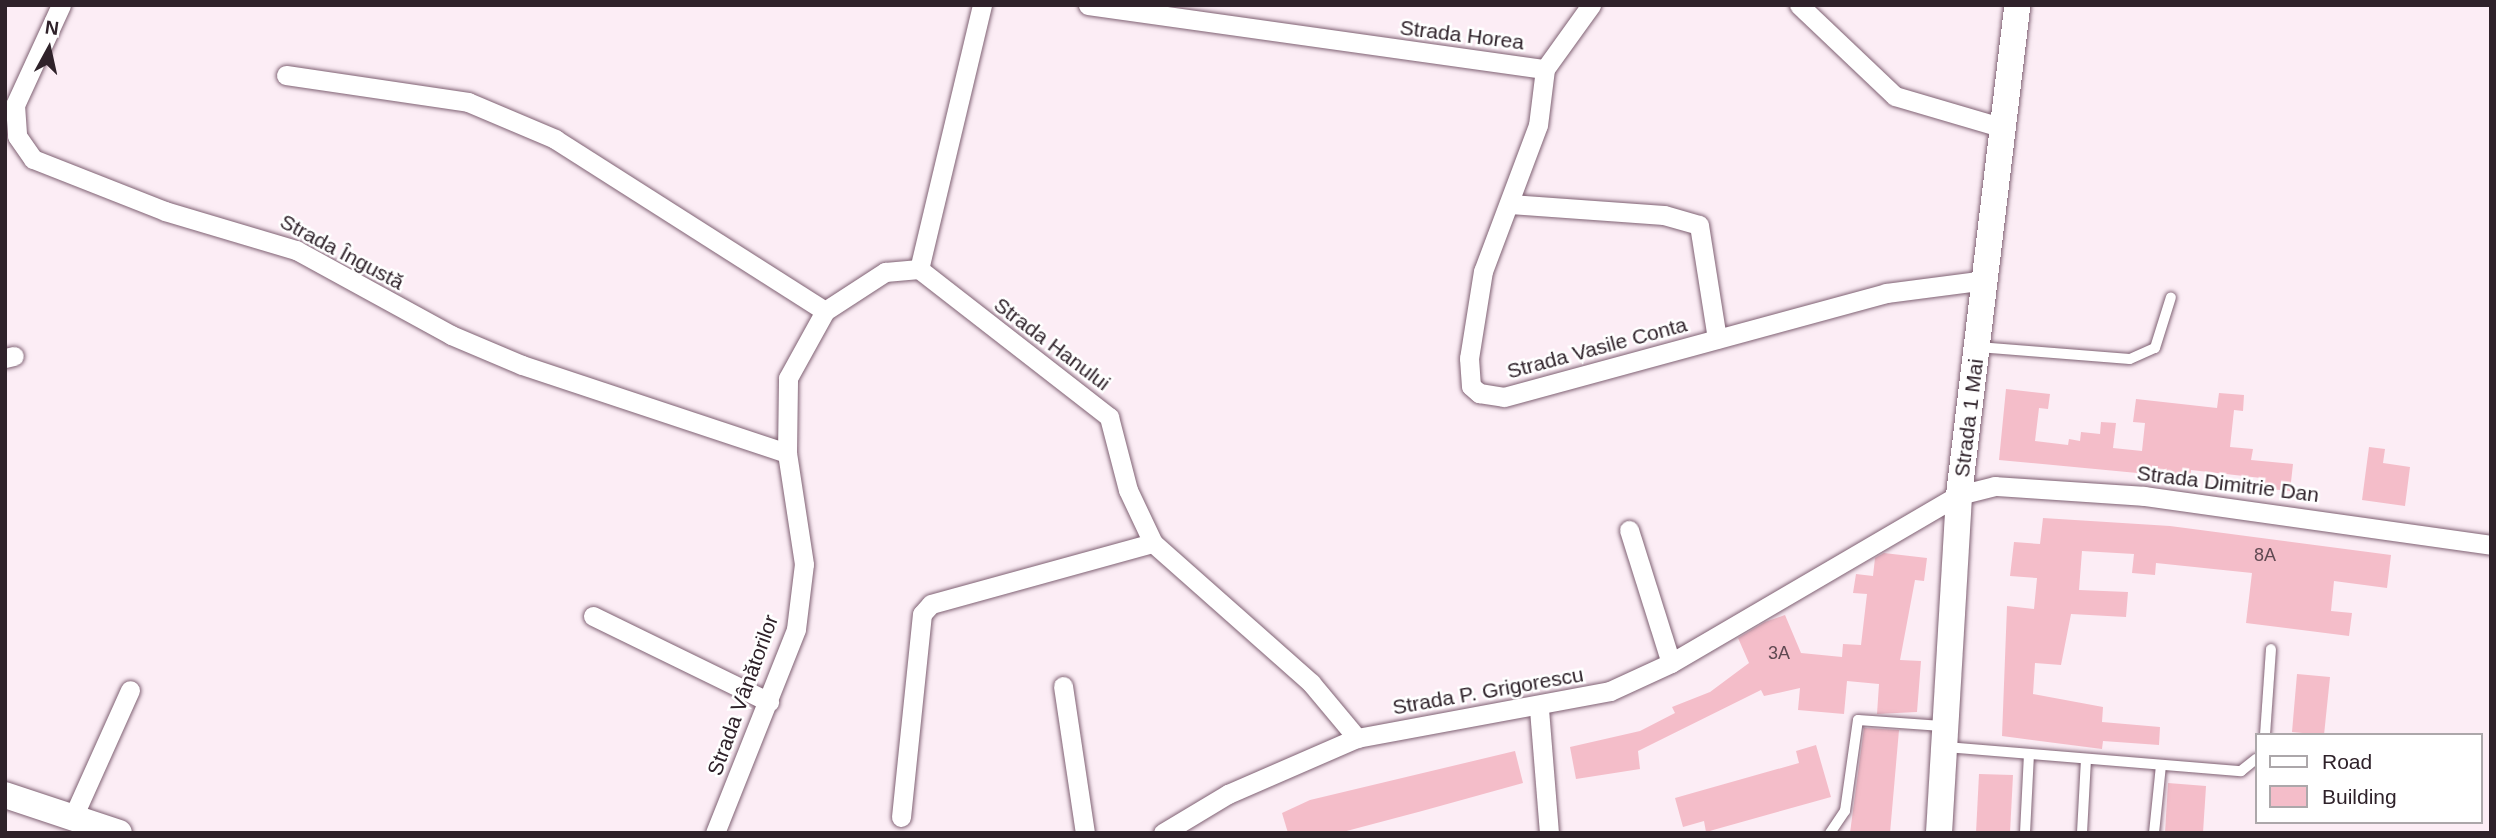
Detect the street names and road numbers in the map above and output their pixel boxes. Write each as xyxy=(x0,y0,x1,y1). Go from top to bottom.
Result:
street label: Strada Horea xyxy=(1398,15,1526,55)
street label: Strada Îngustă xyxy=(276,209,408,295)
street label: Strada Hanului xyxy=(989,292,1115,396)
street label: Strada Vasile Conta xyxy=(1504,312,1690,384)
street label: Strada 1 Mai xyxy=(1949,357,1989,479)
street label: Strada Dimitrie Dan xyxy=(2136,460,2320,508)
street label: Strada Vânătorilor xyxy=(702,611,784,779)
street label: Strada P. Grigorescu xyxy=(1391,662,1585,720)

